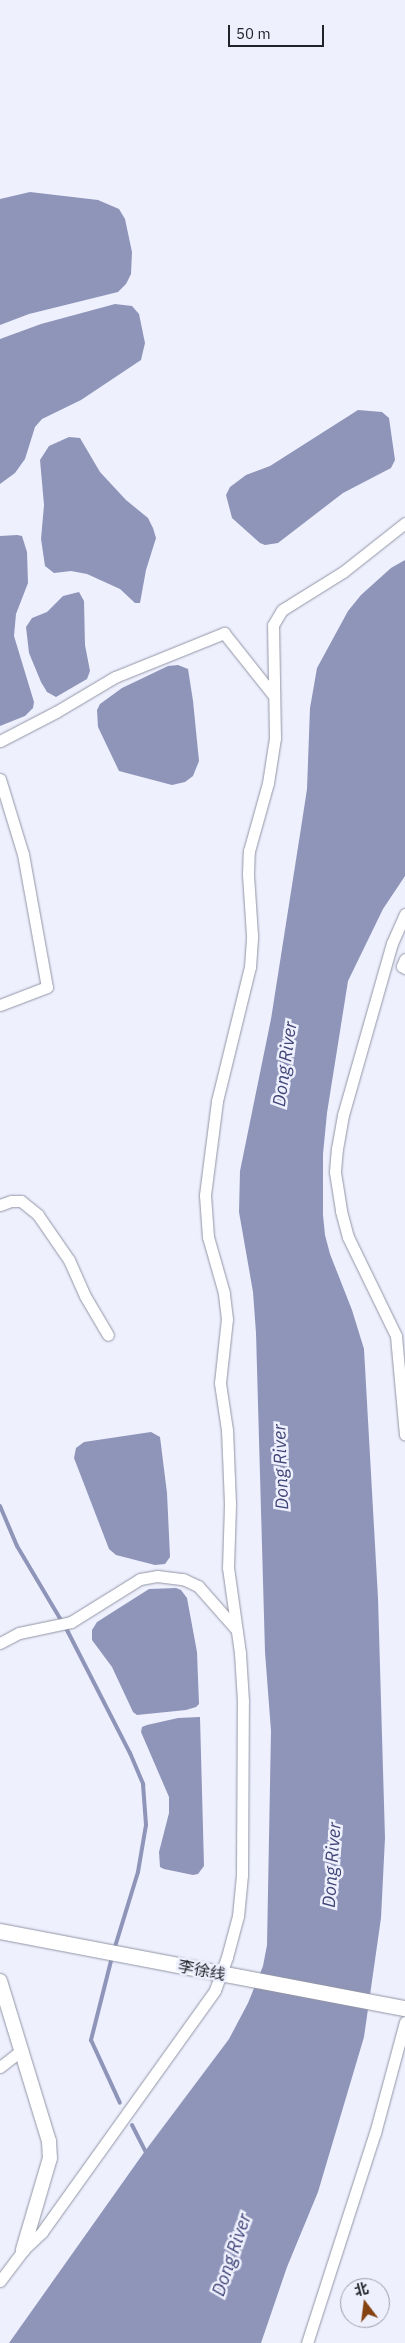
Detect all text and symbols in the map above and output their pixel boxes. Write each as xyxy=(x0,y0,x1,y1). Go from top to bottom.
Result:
scale bar xyxy=(230,15,326,47)
text: 50 m xyxy=(236,24,271,43)
water label: Dong River xyxy=(268,1020,302,1108)
water label: Dong River xyxy=(269,1424,293,1510)
water label: Dong River xyxy=(318,1822,346,1908)
street label: 李徐线 xyxy=(177,1956,227,1984)
water label: Dong River xyxy=(208,2211,256,2299)
north arrow xyxy=(340,2278,390,2328)
text: 北 xyxy=(352,2279,370,2300)

